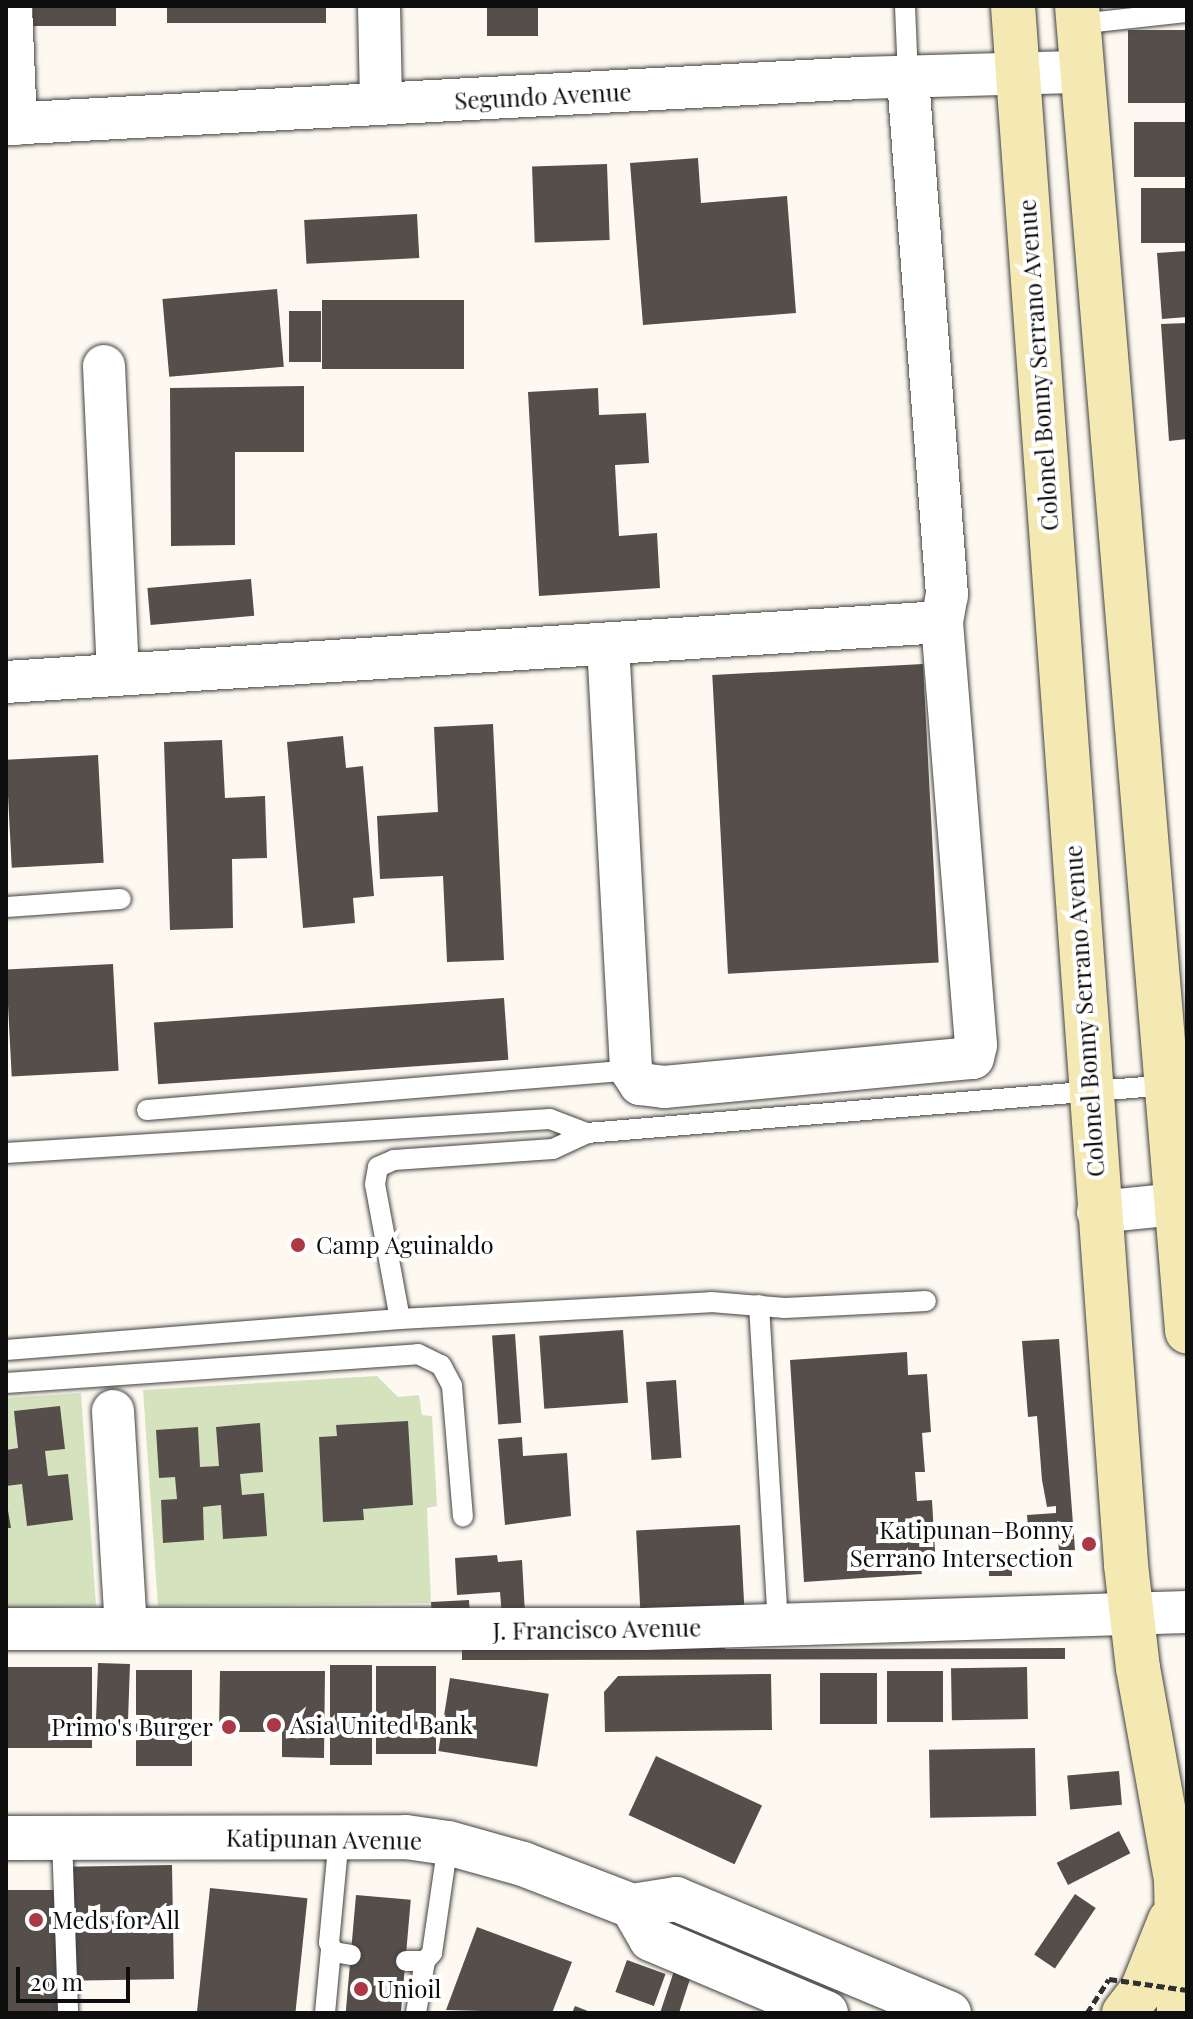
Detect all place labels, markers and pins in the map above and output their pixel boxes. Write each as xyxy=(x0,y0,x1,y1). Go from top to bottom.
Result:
place label: Camp Aguinaldo xyxy=(316,1231,494,1259)
marker: Camp Aguinaldo xyxy=(287,1234,309,1256)
place label: Katipunan–Bonny Serrano Intersection xyxy=(850,1516,1073,1572)
marker: Katipunan–Bonny Serrano Intersection xyxy=(1080,1535,1098,1553)
place label: Asia United Bank xyxy=(290,1711,473,1739)
place label: Primo's Burger xyxy=(51,1713,213,1741)
marker: Asia United Bank xyxy=(265,1716,283,1734)
marker: Primo's Burger xyxy=(220,1718,238,1736)
place label: Meds for All xyxy=(52,1906,181,1934)
marker: Meds for All xyxy=(27,1911,45,1929)
place label: Unioil xyxy=(377,1975,441,2003)
marker: Unioil xyxy=(352,1980,370,1998)

